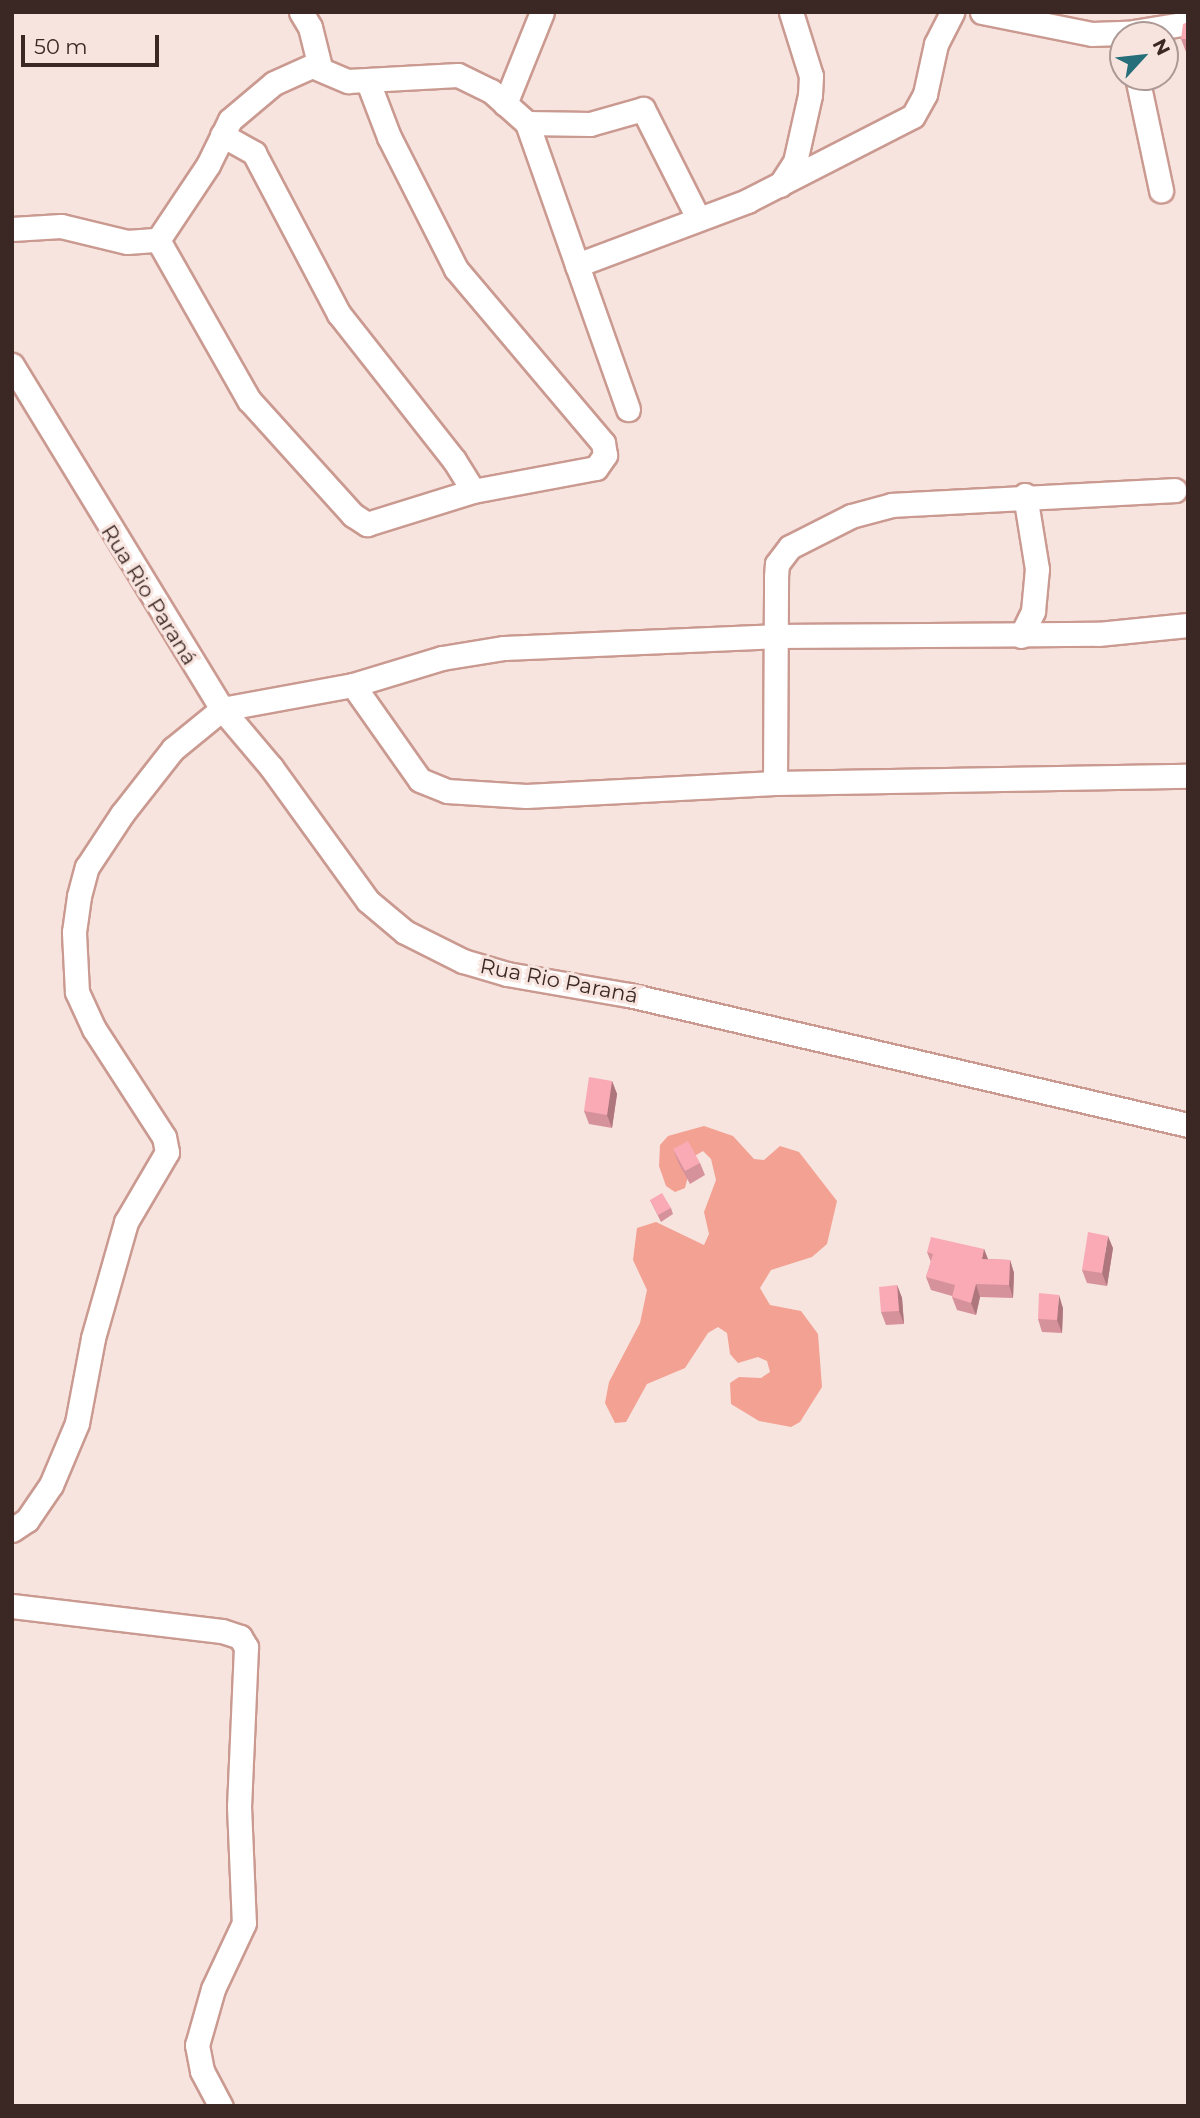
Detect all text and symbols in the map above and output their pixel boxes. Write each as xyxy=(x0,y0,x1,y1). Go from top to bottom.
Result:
scale bar xyxy=(24,21,163,65)
north arrow xyxy=(1109,21,1179,91)
text: 50 m xyxy=(34,34,88,59)
text: N xyxy=(1148,35,1175,59)
street label: Rua Rio Paraná xyxy=(96,520,202,670)
street label: Rua Rio Paraná xyxy=(478,953,640,1009)

